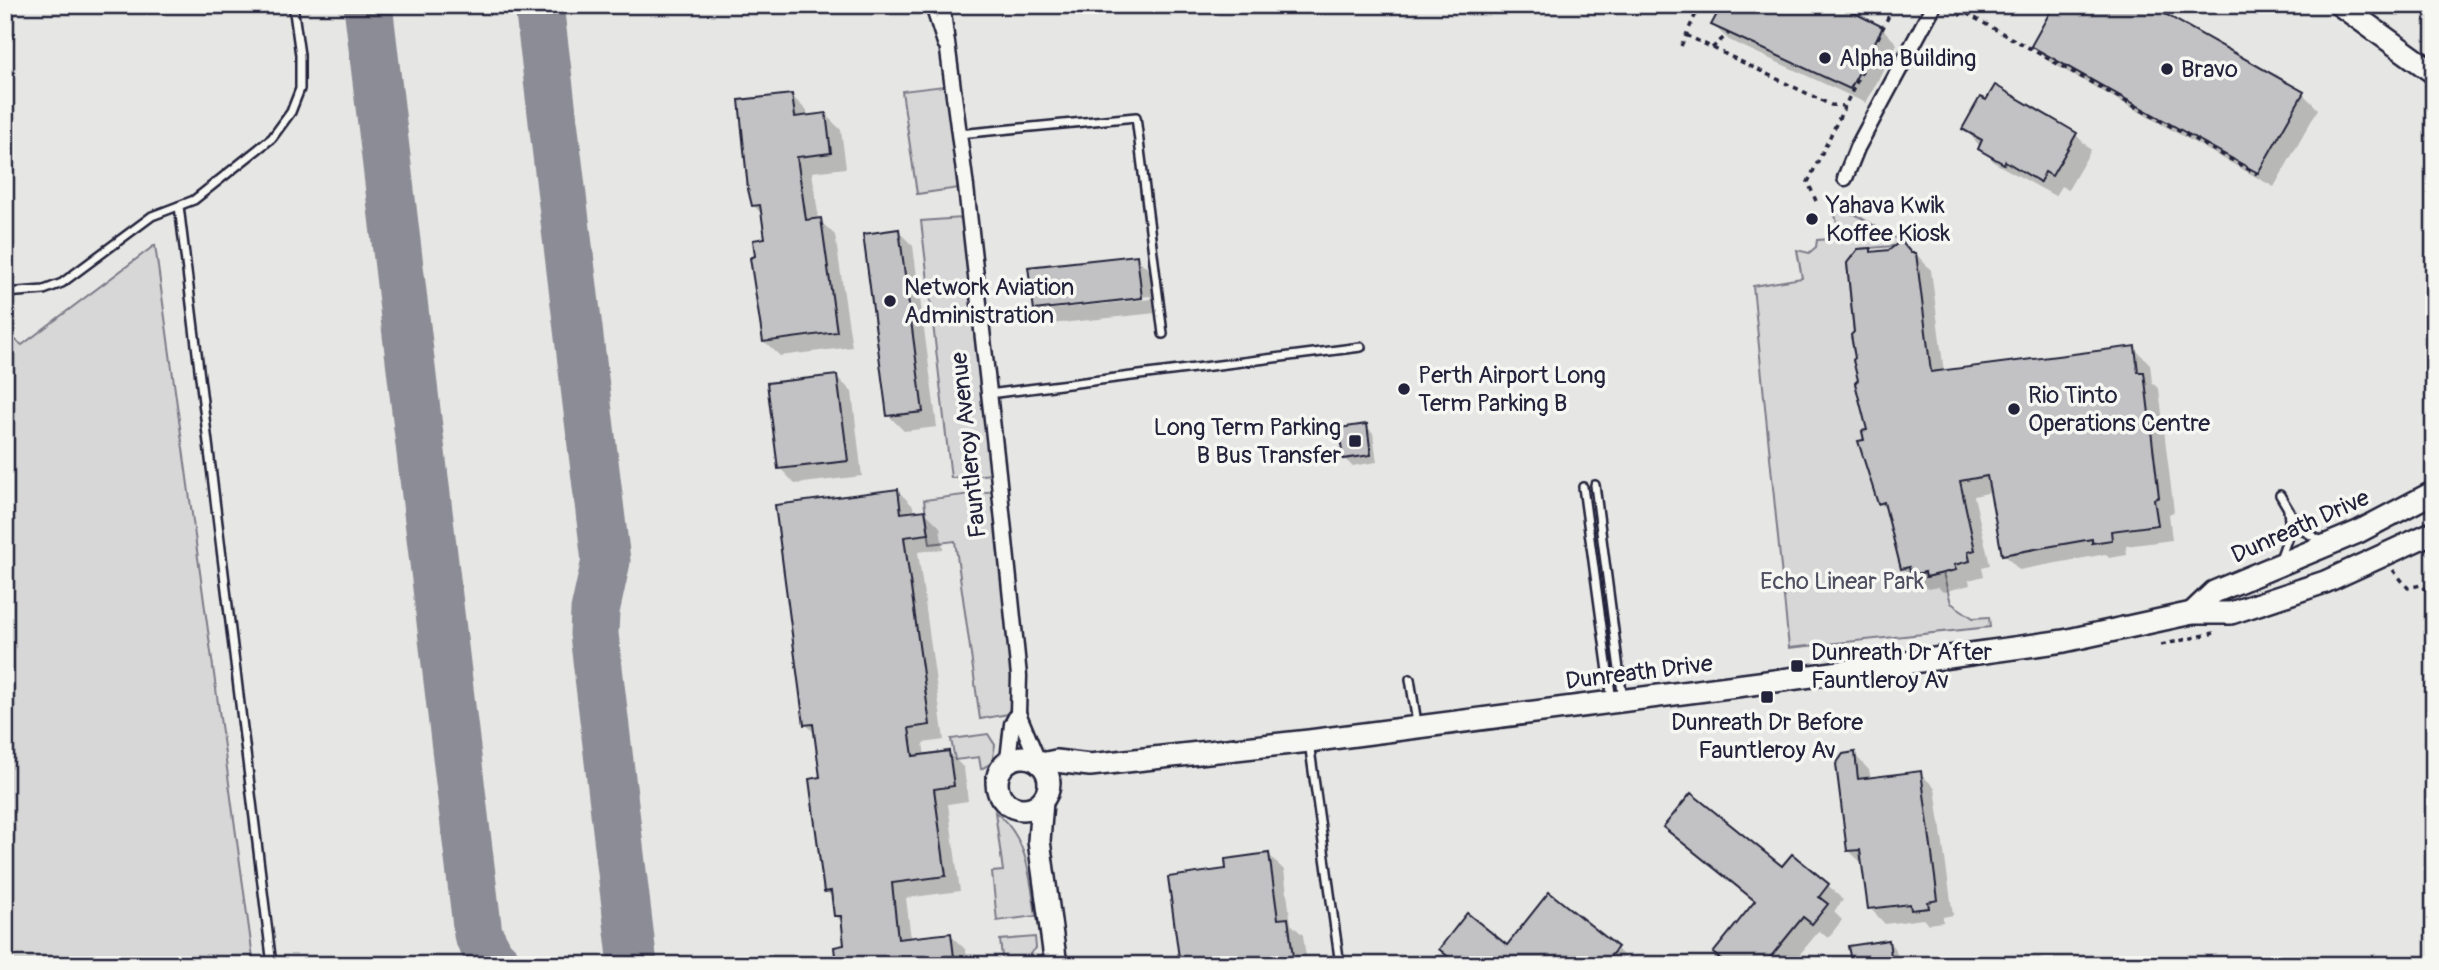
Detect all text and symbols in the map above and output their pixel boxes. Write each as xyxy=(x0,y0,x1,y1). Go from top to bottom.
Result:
place label: Alpha Building xyxy=(1839,44,1976,73)
marker: Alpha Building xyxy=(1817,50,1833,66)
place label: Bravo xyxy=(2181,55,2238,84)
marker: Bravo xyxy=(2159,61,2175,77)
place label: Yahava Kwik Koffee Kiosk xyxy=(1825,191,1950,248)
marker: Yahava Kwik Koffee Kiosk xyxy=(1804,211,1820,227)
place label: Network Aviation Administration xyxy=(904,273,1074,330)
marker: Network Aviation Administration xyxy=(882,293,898,309)
street label: Fauntleroy Avenue xyxy=(944,351,993,539)
place label: Perth Airport Long Term Parking B xyxy=(1418,361,1606,418)
marker: Perth Airport Long Term Parking B xyxy=(1396,381,1412,397)
place label: Rio Tinto Operations Centre xyxy=(2028,381,2210,438)
marker: Rio Tinto Operations Centre xyxy=(2006,401,2022,417)
place label: Long Term Parking B Bus Transfer xyxy=(1153,413,1341,470)
marker: Long Term Parking B Bus Transfer xyxy=(1347,433,1363,449)
street label: Dunreath Drive xyxy=(2227,483,2374,570)
park label: Echo Linear Park xyxy=(1760,567,1924,596)
place label: Dunreath Dr After Fauntleroy Av xyxy=(1811,638,1992,695)
street label: Dunreath Drive xyxy=(1564,649,1714,696)
marker: Dunreath Dr After Fauntleroy Av xyxy=(1789,658,1805,674)
marker: Dunreath Dr Before Fauntleroy Av xyxy=(1759,689,1775,705)
place label: Dunreath Dr Before Fauntleroy Av xyxy=(1671,708,1863,765)

